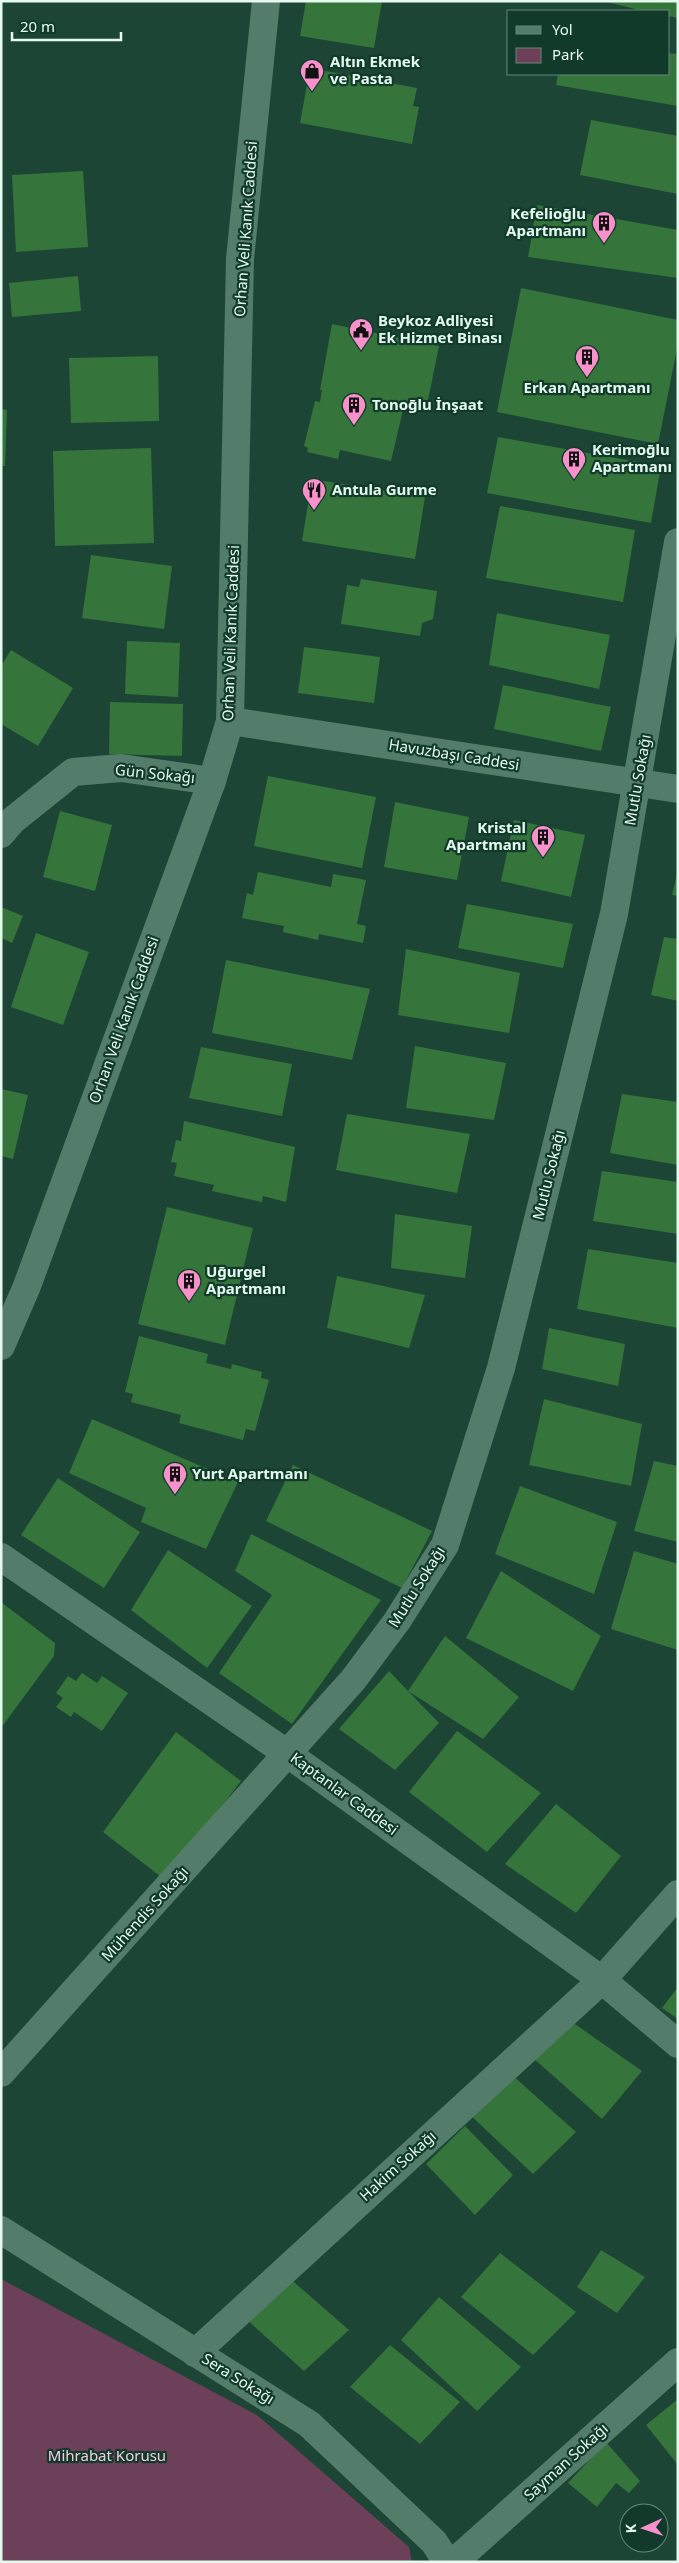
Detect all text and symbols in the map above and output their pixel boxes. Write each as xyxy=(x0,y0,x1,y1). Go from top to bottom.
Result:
scale bar xyxy=(12,10,121,42)
legend xyxy=(507,10,669,75)
text: 20 m xyxy=(20,16,55,36)
text: Yol xyxy=(552,19,573,39)
text: Park xyxy=(552,44,584,64)
place label: Altın Ekmek ve Pasta xyxy=(330,51,421,88)
shop icon: Altın Ekmek ve Pasta xyxy=(299,58,325,92)
street label: Orhan Veli Kanık Caddesi xyxy=(229,140,261,318)
place label: Kefelioḡlu Apartmanı xyxy=(506,203,586,240)
building icon: Kefelioḡlu Apartmanı xyxy=(591,210,617,244)
place label: Beykoz Adliyesi Ek Hizmet Binası xyxy=(378,310,502,347)
public building icon: Beykoz Adliyesi Ek Hizmet Binası xyxy=(348,317,374,351)
building icon: Erkan Apartmanı xyxy=(574,344,600,378)
place label: Erkan Apartmanı xyxy=(524,377,650,397)
building icon: Tonoḡlu İnşaat xyxy=(341,392,367,426)
place label: Tonoḡlu İnşaat xyxy=(372,394,484,414)
place label: Kerimoḡlu Apartmanı xyxy=(592,439,672,476)
building icon: Kerimoḡlu Apartmanı xyxy=(561,446,587,480)
restaurant icon: Antula Gurme xyxy=(301,477,327,511)
place label: Antula Gurme xyxy=(332,479,437,499)
street label: Orhan Veli Kanık Caddesi xyxy=(217,545,243,721)
street label: Mutlu Sokağı xyxy=(619,733,655,827)
street label: Havuzbaşı Caddesi xyxy=(387,734,521,774)
street label: Gün Sokağı xyxy=(114,759,196,787)
place label: Kristal Apartmanı xyxy=(446,817,526,854)
building icon: Kristal Apartmanı xyxy=(530,824,556,858)
street label: Orhan Veli Kanık Caddesi xyxy=(84,933,163,1106)
street label: Mutlu Sokağı xyxy=(527,1128,569,1222)
place label: Uḡurgel Apartmanı xyxy=(206,1261,286,1298)
building icon: Uḡurgel Apartmanı xyxy=(176,1268,202,1302)
building icon: Yurt Apartmanı xyxy=(162,1461,188,1495)
place label: Yurt Apartmanı xyxy=(192,1463,308,1483)
street label: Mutlu Sokağı xyxy=(383,1542,449,1631)
street label: Kaptanlar Caddesi xyxy=(287,1747,402,1839)
street label: Mühendis Sokağı xyxy=(96,1862,192,1965)
street label: Hakim Sokağı xyxy=(355,2126,440,2205)
street label: Sera Sokağı xyxy=(199,2348,278,2408)
street label: Sayman Sokağı xyxy=(519,2418,612,2504)
park label: Mihrabat Korusu xyxy=(48,2445,166,2465)
north arrow xyxy=(619,2503,669,2553)
text: K xyxy=(621,2523,640,2534)

